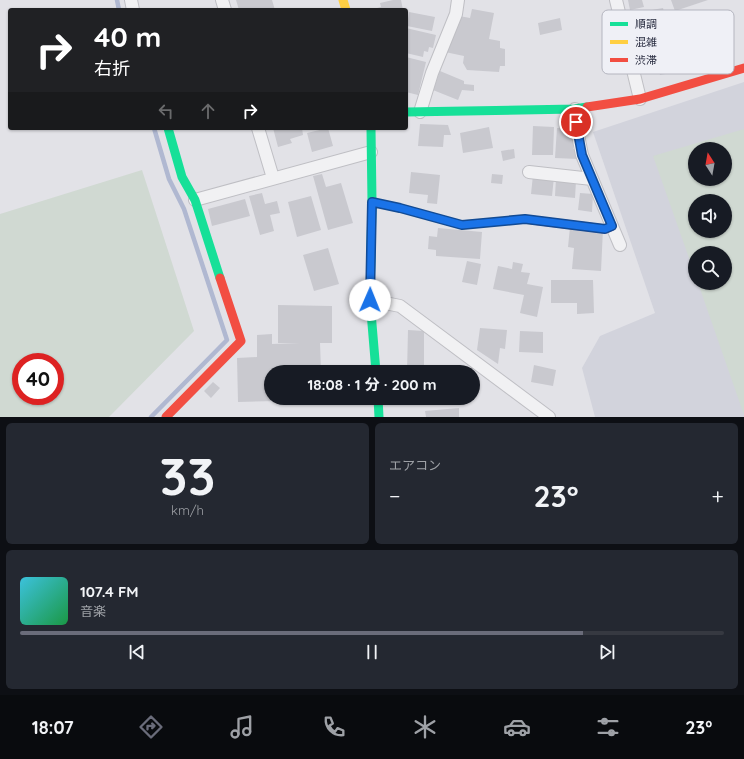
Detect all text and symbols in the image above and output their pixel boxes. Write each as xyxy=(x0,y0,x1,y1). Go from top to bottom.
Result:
legend xyxy=(602,10,734,74)
text: 順調 xyxy=(635,17,657,31)
text: 40 m xyxy=(94,19,161,54)
icon: right xyxy=(28,24,80,76)
text: 混雑 xyxy=(635,35,657,49)
text: 渋滞 xyxy=(635,53,657,67)
text: 右折 xyxy=(94,57,130,80)
icon: left xyxy=(155,100,177,122)
icon: ahead xyxy=(197,100,219,122)
icon: right xyxy=(239,100,261,122)
pin xyxy=(559,105,593,139)
icon: arrive xyxy=(565,111,587,133)
north arrow xyxy=(688,142,732,186)
map controls xyxy=(688,142,732,290)
button: sound xyxy=(688,194,732,238)
button: search xyxy=(688,246,732,290)
position arrow xyxy=(349,279,391,321)
speed limit sign: 40 xyxy=(12,353,64,405)
text: 18:08 · 1 分 · 200 m xyxy=(307,375,437,394)
text: 33 xyxy=(160,443,215,508)
text: エアコン xyxy=(389,457,441,473)
text: 23° xyxy=(534,477,579,515)
text: − xyxy=(389,482,400,510)
text: + xyxy=(712,482,724,510)
text: km/h xyxy=(171,502,204,518)
text: 107.4 FM xyxy=(80,582,139,601)
text: 音楽 xyxy=(80,603,106,619)
icon: previous xyxy=(126,641,148,663)
icon: pause xyxy=(361,641,383,663)
icon: next xyxy=(596,641,618,663)
icon: directions xyxy=(137,713,165,741)
icon: music xyxy=(228,713,256,741)
icon: phone xyxy=(320,713,348,741)
icon: climate xyxy=(411,713,439,741)
icon: car xyxy=(503,713,531,741)
icon: filters xyxy=(594,713,622,741)
text: 18:07 xyxy=(32,716,74,739)
text: 23° xyxy=(685,716,712,739)

